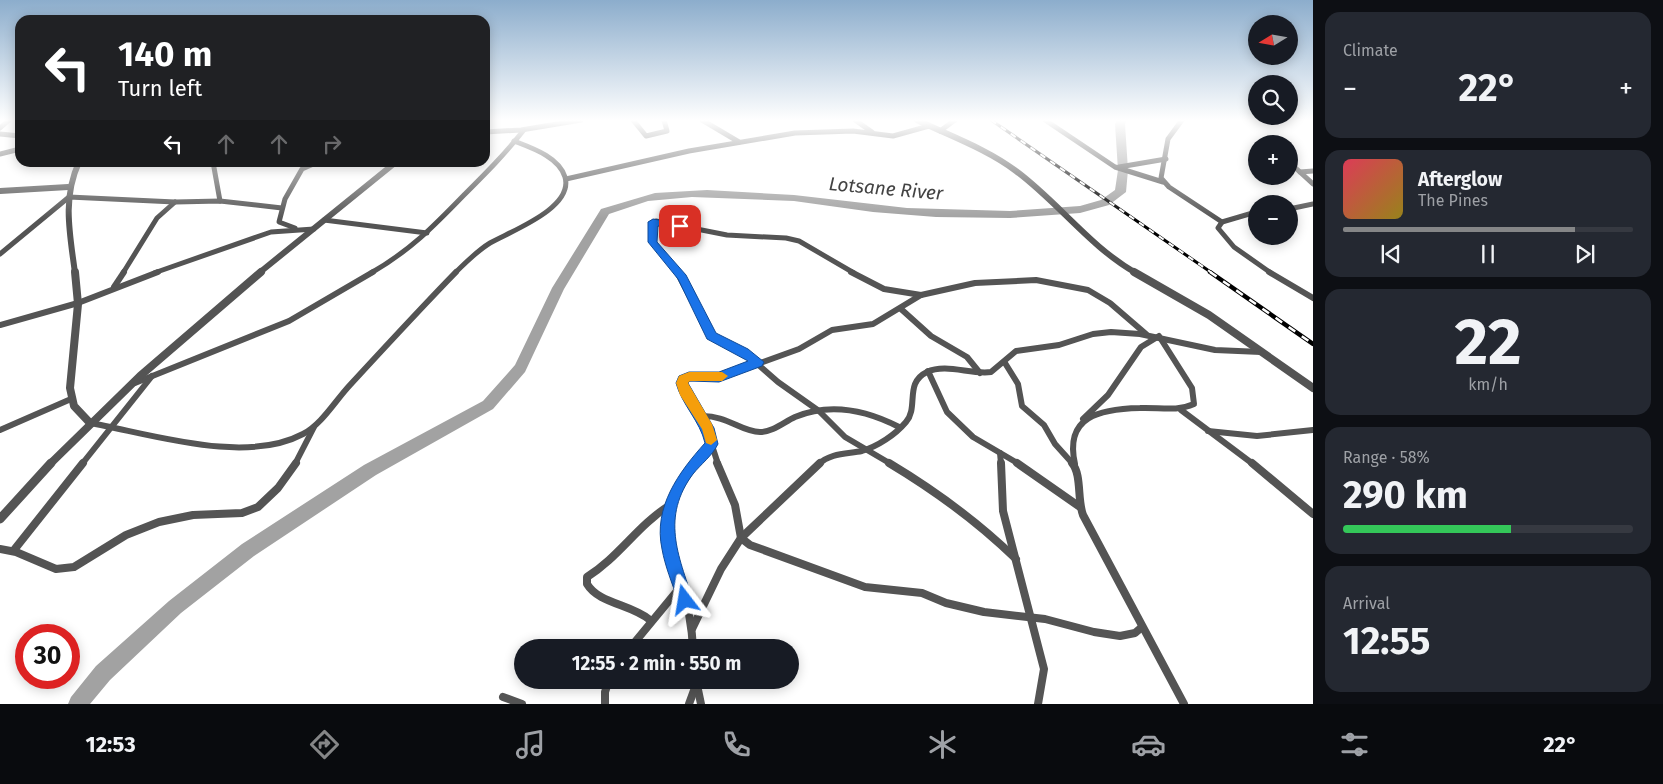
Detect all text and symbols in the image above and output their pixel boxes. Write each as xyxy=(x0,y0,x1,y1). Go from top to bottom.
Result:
north arrow xyxy=(1248,15,1298,65)
map controls xyxy=(1248,15,1298,245)
text: 140 m xyxy=(118,33,212,75)
icon: left xyxy=(35,35,100,100)
text: Climate xyxy=(1343,41,1398,60)
text: 22° xyxy=(1458,65,1518,111)
text: − xyxy=(1343,72,1357,105)
text: + xyxy=(1619,72,1633,105)
text: Turn left xyxy=(118,75,202,102)
button: search xyxy=(1248,75,1298,125)
icon: left xyxy=(159,130,187,158)
icon: ahead xyxy=(212,130,240,158)
icon: ahead xyxy=(265,130,293,158)
icon: right xyxy=(318,130,346,158)
button: + xyxy=(1248,135,1298,185)
text: Afterglow xyxy=(1418,168,1502,191)
water label: Lotsane River xyxy=(828,172,945,205)
text: The Pines xyxy=(1418,191,1488,210)
button: − xyxy=(1248,195,1298,245)
pin xyxy=(659,205,701,247)
icon: arrive xyxy=(666,212,694,240)
icon: previous xyxy=(1377,240,1405,268)
icon: pause xyxy=(1474,240,1502,268)
icon: next xyxy=(1571,240,1599,268)
text: 22 xyxy=(1454,303,1522,381)
text: km/h xyxy=(1468,375,1508,394)
text: Range · 58% xyxy=(1343,448,1430,467)
text: 290 km xyxy=(1343,472,1468,518)
position arrow xyxy=(658,573,710,625)
text: Arrival xyxy=(1343,594,1390,613)
text: 12:55 xyxy=(1343,618,1430,664)
speed limit sign: 30 xyxy=(15,624,80,689)
text: 12:55 · 2 min · 550 m xyxy=(572,652,741,675)
icon: directions xyxy=(307,727,342,762)
icon: music xyxy=(513,727,548,762)
icon: phone xyxy=(719,727,754,762)
icon: climate xyxy=(925,727,960,762)
icon: car xyxy=(1131,727,1166,762)
icon: filters xyxy=(1337,727,1372,762)
text: 12:53 xyxy=(86,731,136,758)
text: 22° xyxy=(1543,731,1577,758)

